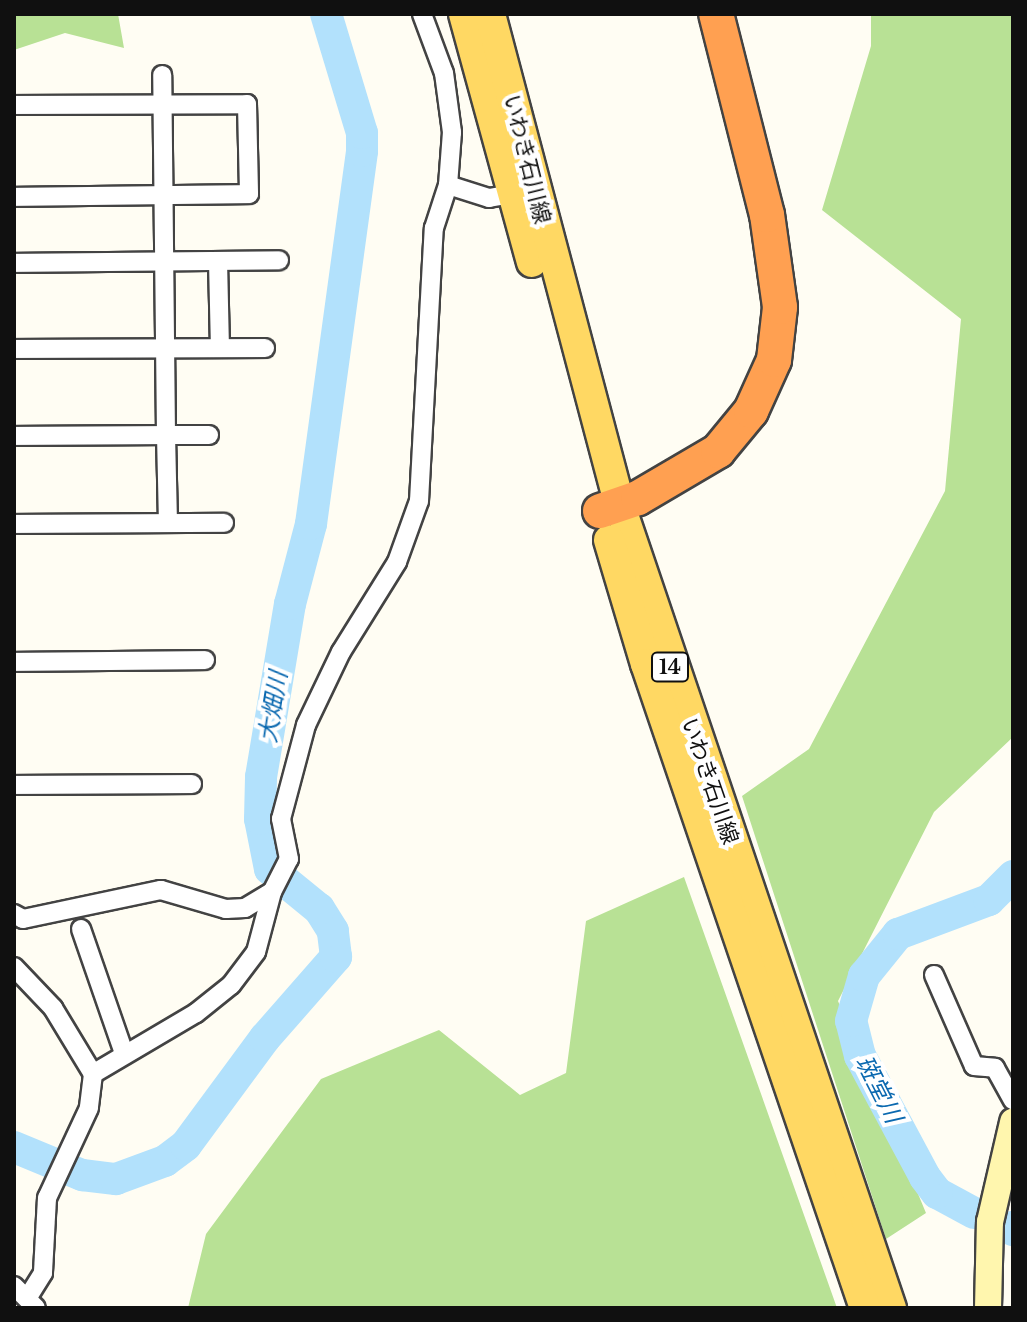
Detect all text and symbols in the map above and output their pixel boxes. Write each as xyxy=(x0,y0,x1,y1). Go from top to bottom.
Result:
street label: いわき石川線 xyxy=(498,92,556,226)
road number: 14 xyxy=(650,651,690,683)
water label: 大畑川 xyxy=(253,669,293,745)
street label: いわき石川線 xyxy=(676,714,744,848)
water label: 斑堂川 xyxy=(850,1050,908,1128)

